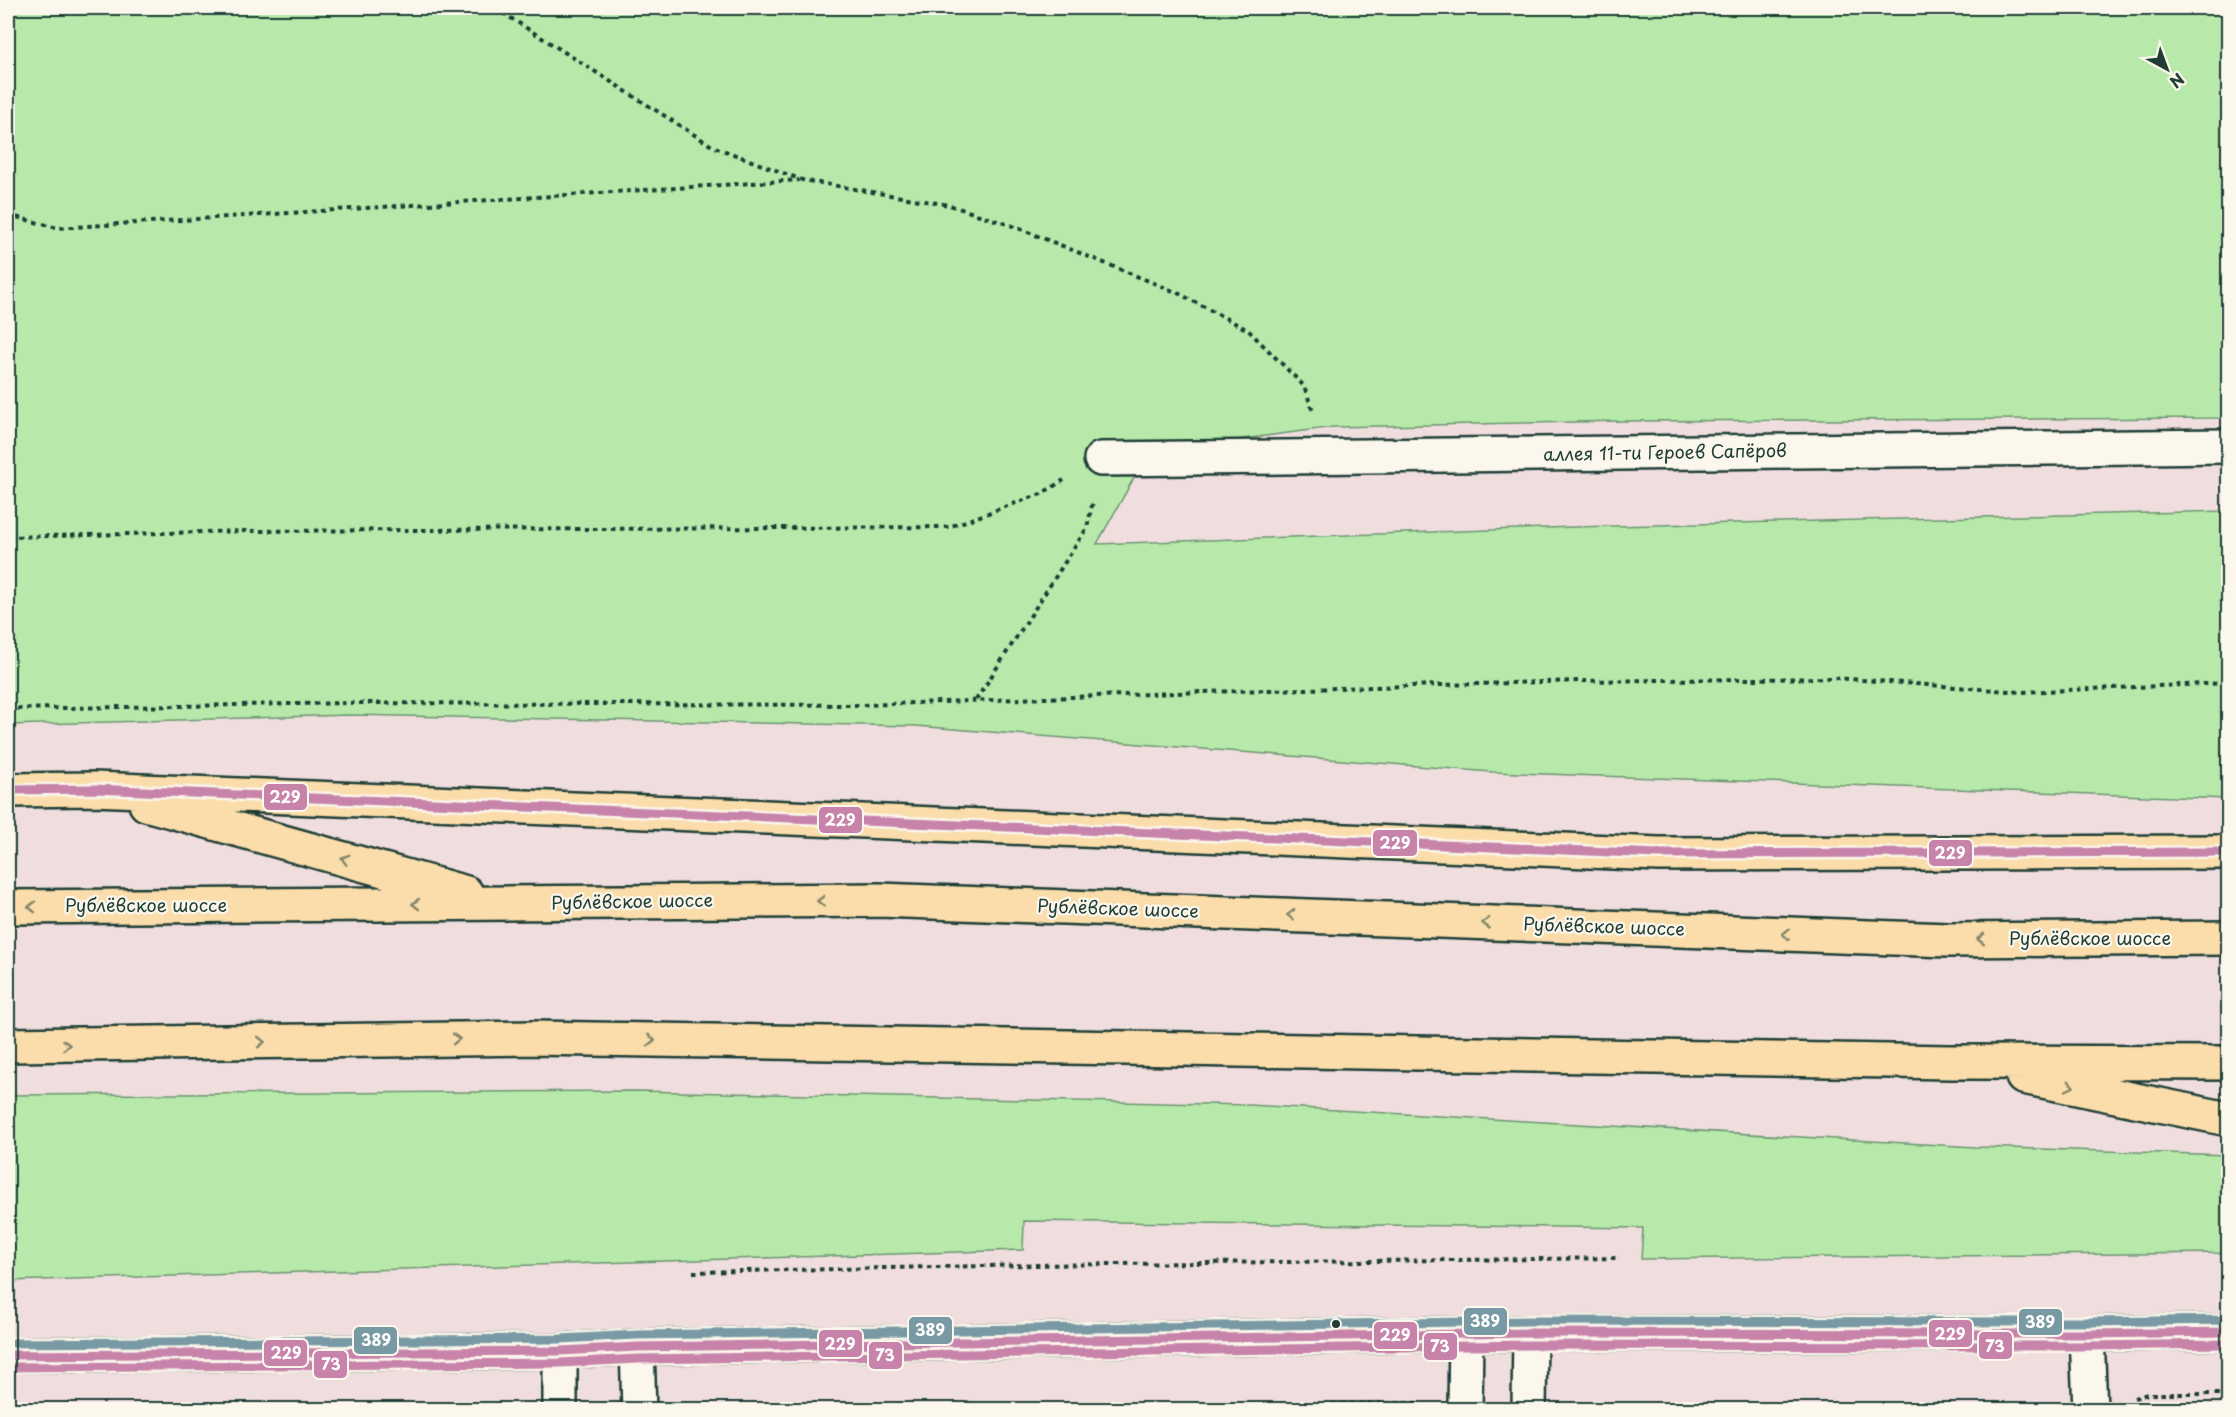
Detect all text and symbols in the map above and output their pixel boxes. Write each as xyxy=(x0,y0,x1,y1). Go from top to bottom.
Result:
north arrow xyxy=(2137,39,2197,99)
text: N xyxy=(2165,68,2190,94)
street label: аллея 11-ти Героев Сапёров xyxy=(1543,436,1787,467)
line badge: 229 xyxy=(263,783,308,811)
text: 229 xyxy=(269,784,301,808)
line badge: 229 xyxy=(818,806,863,834)
text: 229 xyxy=(824,807,856,831)
line badge: 229 xyxy=(1372,829,1418,857)
text: 229 xyxy=(1379,830,1411,854)
line badge: 229 xyxy=(1928,839,1973,867)
text: 229 xyxy=(1934,840,1966,864)
one-way arrow xyxy=(340,854,351,866)
street label: Рублёвское шоссе xyxy=(551,886,713,915)
street label: Рублёвское шоссе xyxy=(65,891,227,918)
street label: Рублёвское шоссе xyxy=(1037,891,1199,924)
one-way arrow xyxy=(816,895,825,907)
one-way arrow xyxy=(411,898,420,910)
one-way arrow xyxy=(27,901,36,913)
one-way arrow xyxy=(1287,909,1296,922)
street label: Рублёвское шоссе xyxy=(1523,909,1685,942)
one-way arrow xyxy=(1482,916,1491,929)
street label: Рублёвское шоссе xyxy=(2009,924,2171,951)
one-way arrow xyxy=(1782,927,1791,940)
one-way arrow xyxy=(1977,933,1986,945)
one-way arrow xyxy=(451,1033,460,1045)
one-way arrow xyxy=(646,1034,655,1046)
one-way arrow xyxy=(256,1036,265,1048)
one-way arrow xyxy=(61,1038,70,1051)
one-way arrow xyxy=(2065,1079,2075,1092)
line badge: 389 xyxy=(1463,1307,1508,1336)
text: 389 xyxy=(1470,1308,1500,1332)
line badge: 389 xyxy=(2018,1308,2063,1336)
text: 389 xyxy=(2025,1309,2055,1333)
line badge: 389 xyxy=(908,1316,953,1345)
text: 389 xyxy=(915,1317,945,1341)
unlabelled marker xyxy=(1330,1318,1342,1330)
line badge: 229 xyxy=(1928,1319,1973,1348)
line badge: 229 xyxy=(1373,1321,1418,1350)
text: 229 xyxy=(1934,1321,1966,1345)
text: 229 xyxy=(1379,1322,1411,1346)
line badge: 389 xyxy=(353,1326,398,1355)
text: 389 xyxy=(361,1327,391,1351)
line badge: 229 xyxy=(818,1329,863,1358)
text: 229 xyxy=(824,1331,856,1355)
line badge: 73 xyxy=(1978,1331,2013,1360)
line badge: 73 xyxy=(1423,1332,1458,1361)
text: 73 xyxy=(1430,1333,1450,1357)
text: 73 xyxy=(1985,1333,2005,1357)
line badge: 229 xyxy=(263,1339,308,1367)
text: 229 xyxy=(270,1340,302,1364)
line badge: 73 xyxy=(868,1341,903,1370)
text: 73 xyxy=(875,1342,895,1366)
line badge: 73 xyxy=(313,1350,348,1379)
text: 73 xyxy=(321,1351,341,1375)

